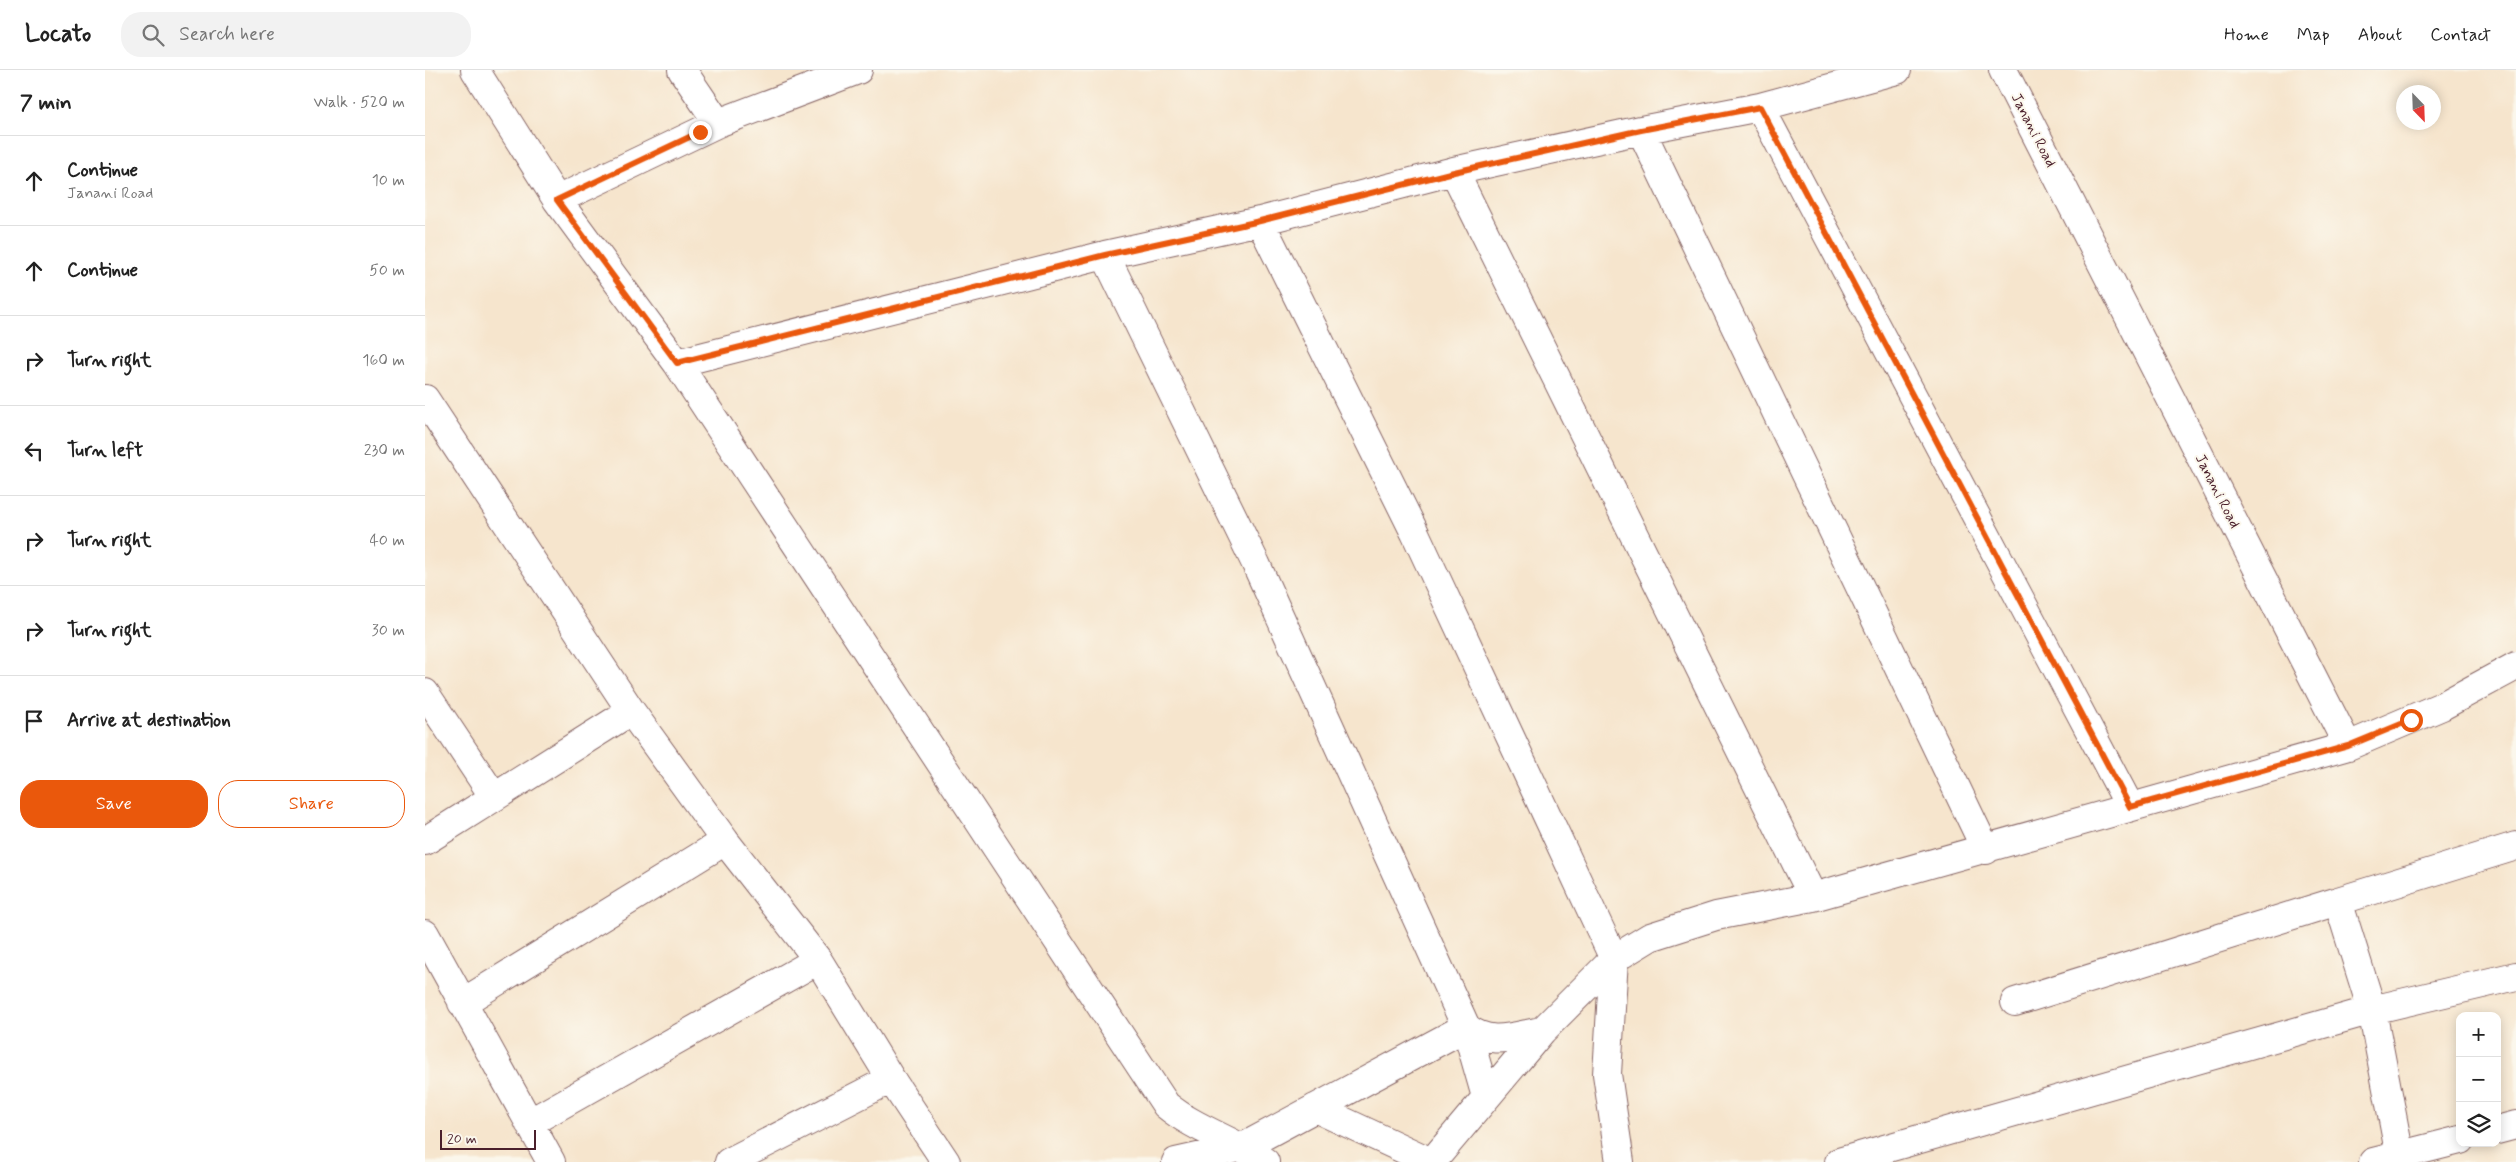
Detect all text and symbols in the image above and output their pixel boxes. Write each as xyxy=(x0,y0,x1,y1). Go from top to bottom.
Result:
search box xyxy=(121,12,471,57)
text: Locato xyxy=(25,19,91,50)
icon: search xyxy=(139,21,167,49)
text: Search here xyxy=(179,22,275,47)
text: Home xyxy=(2224,23,2269,47)
text: Map xyxy=(2297,23,2330,47)
text: About xyxy=(2358,23,2402,47)
text: Contact xyxy=(2430,23,2491,47)
north arrow xyxy=(2396,85,2441,130)
text: 7 min xyxy=(20,89,72,117)
street label: Janani Road xyxy=(2006,90,2060,171)
text: Walk · 520 m xyxy=(313,92,405,113)
route end xyxy=(689,121,712,144)
text: Continue xyxy=(67,158,138,183)
icon: ahead xyxy=(20,167,48,195)
text: 10 m xyxy=(372,170,405,191)
text: Janani Road xyxy=(67,183,153,204)
icon: ahead xyxy=(20,257,48,285)
text: Continue xyxy=(67,258,138,283)
text: 50 m xyxy=(369,260,405,281)
icon: right xyxy=(20,347,48,375)
text: Turn right xyxy=(67,348,151,373)
text: 160 m xyxy=(362,350,405,371)
icon: left xyxy=(20,437,48,465)
text: Turn left xyxy=(67,438,143,463)
text: 230 m xyxy=(364,440,405,461)
street label: Janani Road xyxy=(2190,451,2244,532)
icon: right xyxy=(20,527,48,555)
text: Turn right xyxy=(67,528,151,553)
text: 40 m xyxy=(369,530,405,551)
icon: right xyxy=(20,617,48,645)
text: Turn right xyxy=(67,618,151,643)
text: 30 m xyxy=(372,620,405,641)
icon: arrive xyxy=(20,707,48,735)
text: Arrive at destination xyxy=(67,708,231,733)
route start xyxy=(2400,709,2423,732)
button: Save xyxy=(20,780,208,828)
button: Share xyxy=(218,780,405,828)
map controls xyxy=(2456,1012,2501,1147)
button: + xyxy=(2456,1012,2501,1057)
button: − xyxy=(2456,1057,2501,1102)
button: layers xyxy=(2456,1102,2501,1147)
scale bar xyxy=(440,1127,536,1150)
text: 20 m xyxy=(447,1130,477,1148)

